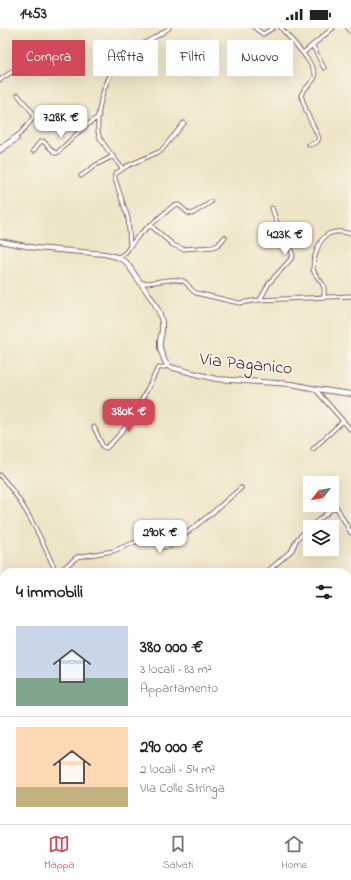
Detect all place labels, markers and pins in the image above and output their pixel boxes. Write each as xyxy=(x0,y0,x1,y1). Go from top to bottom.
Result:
pin: 728K € xyxy=(28,105,94,139)
pin: 423K € xyxy=(252,222,318,256)
pin: 380K € xyxy=(96,399,162,433)
pin: 290K € xyxy=(127,520,193,554)

